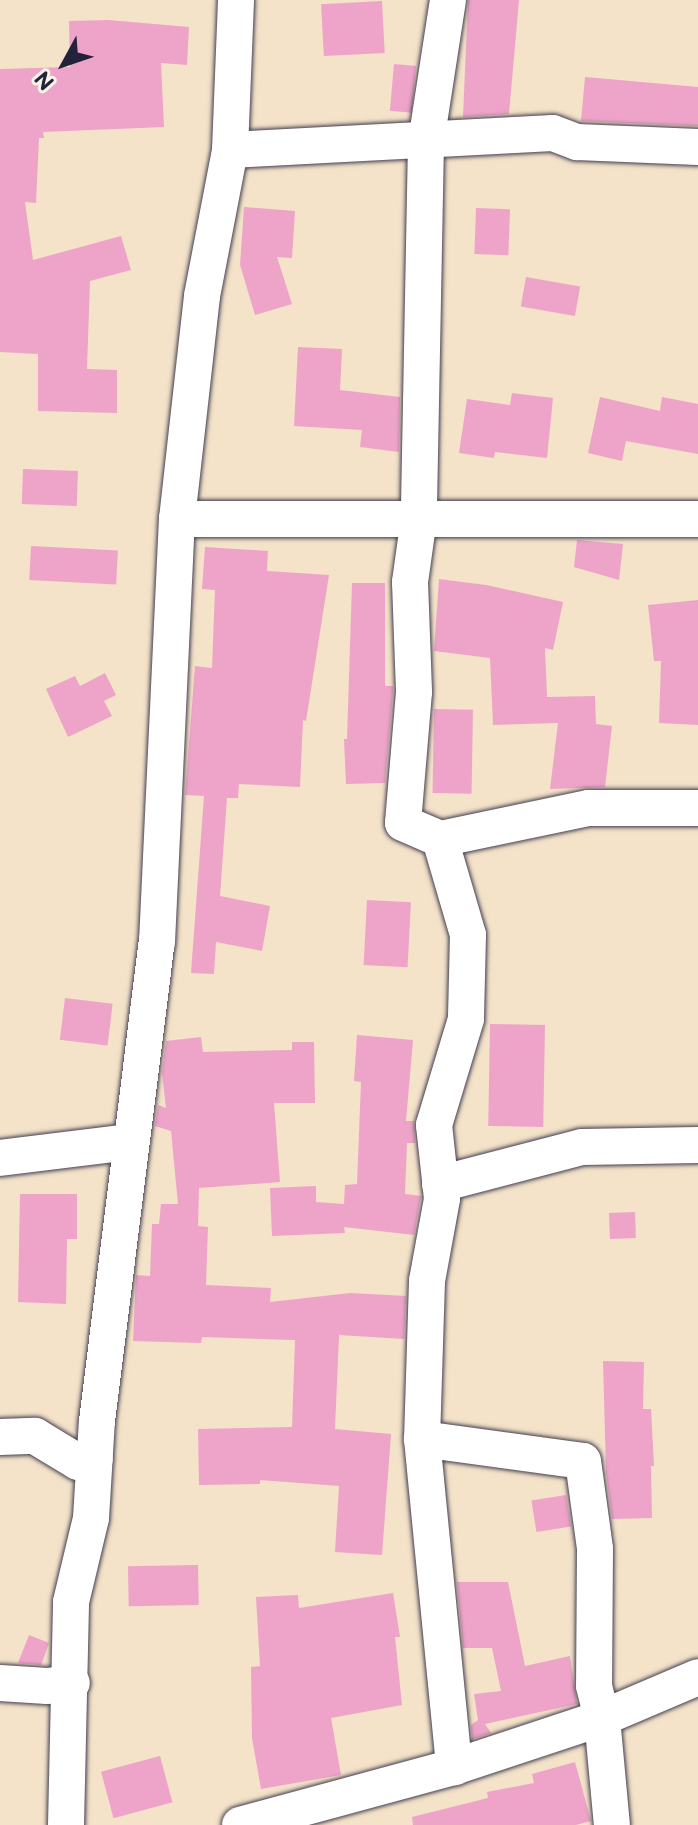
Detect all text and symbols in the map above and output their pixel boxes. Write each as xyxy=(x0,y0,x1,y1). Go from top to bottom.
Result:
north arrow xyxy=(24,24,104,104)
text: N xyxy=(30,65,61,95)

